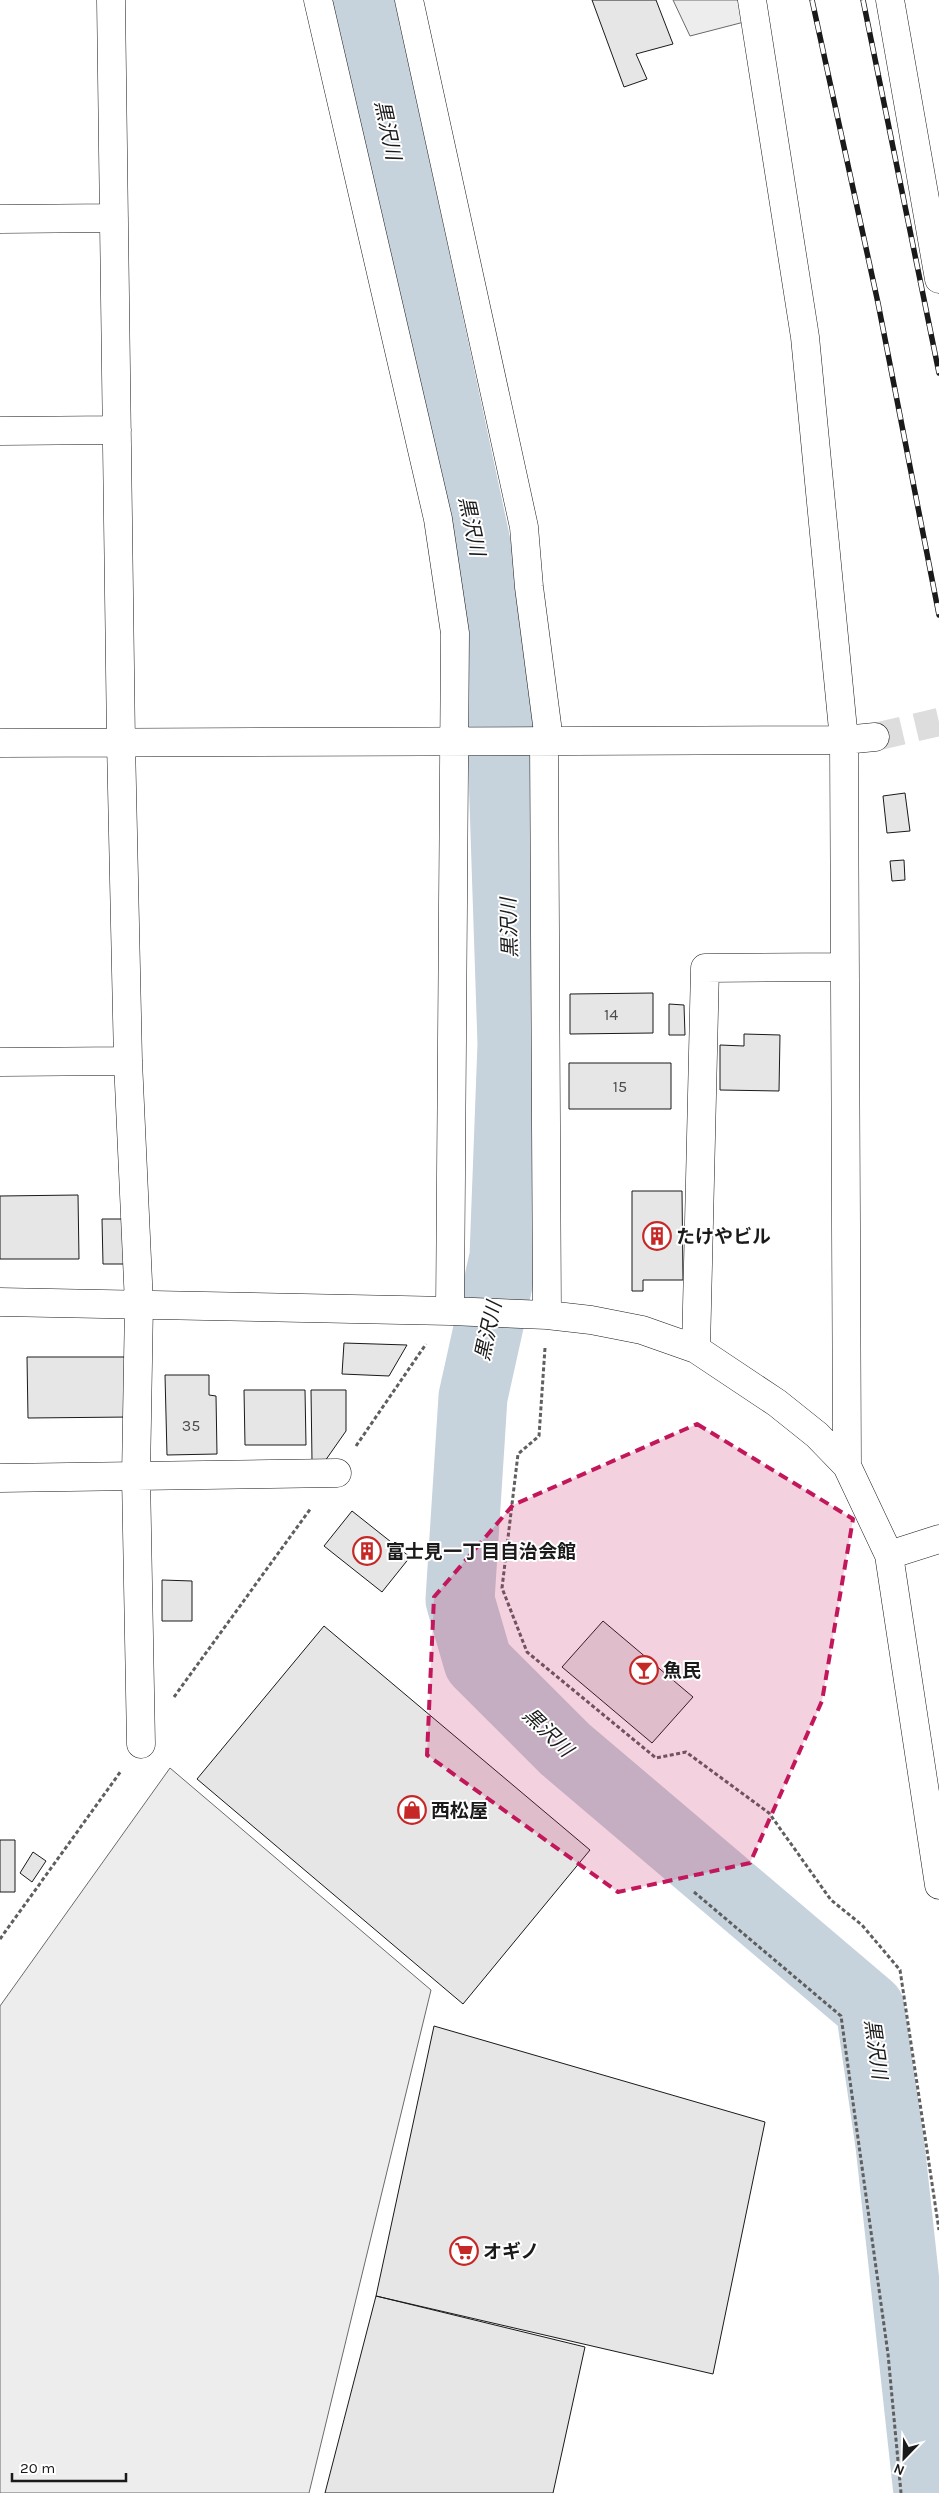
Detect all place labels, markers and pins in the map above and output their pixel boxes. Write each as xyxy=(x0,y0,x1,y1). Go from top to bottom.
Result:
building icon: たけやビル xyxy=(642,1221,672,1251)
place label: たけやビル xyxy=(676,1226,771,1248)
building icon: 富士見一丁目自治会館 xyxy=(352,1536,382,1566)
place label: 富士見一丁目自治会館 xyxy=(386,1541,576,1563)
bar icon: 魚民 xyxy=(629,1655,659,1685)
place label: 魚民 xyxy=(663,1660,701,1682)
shop icon: 西松屋 xyxy=(397,1795,427,1825)
place label: 西松屋 xyxy=(431,1800,488,1822)
supermarket icon: オギノ xyxy=(449,2236,479,2266)
place label: オギノ xyxy=(483,2241,539,2263)

